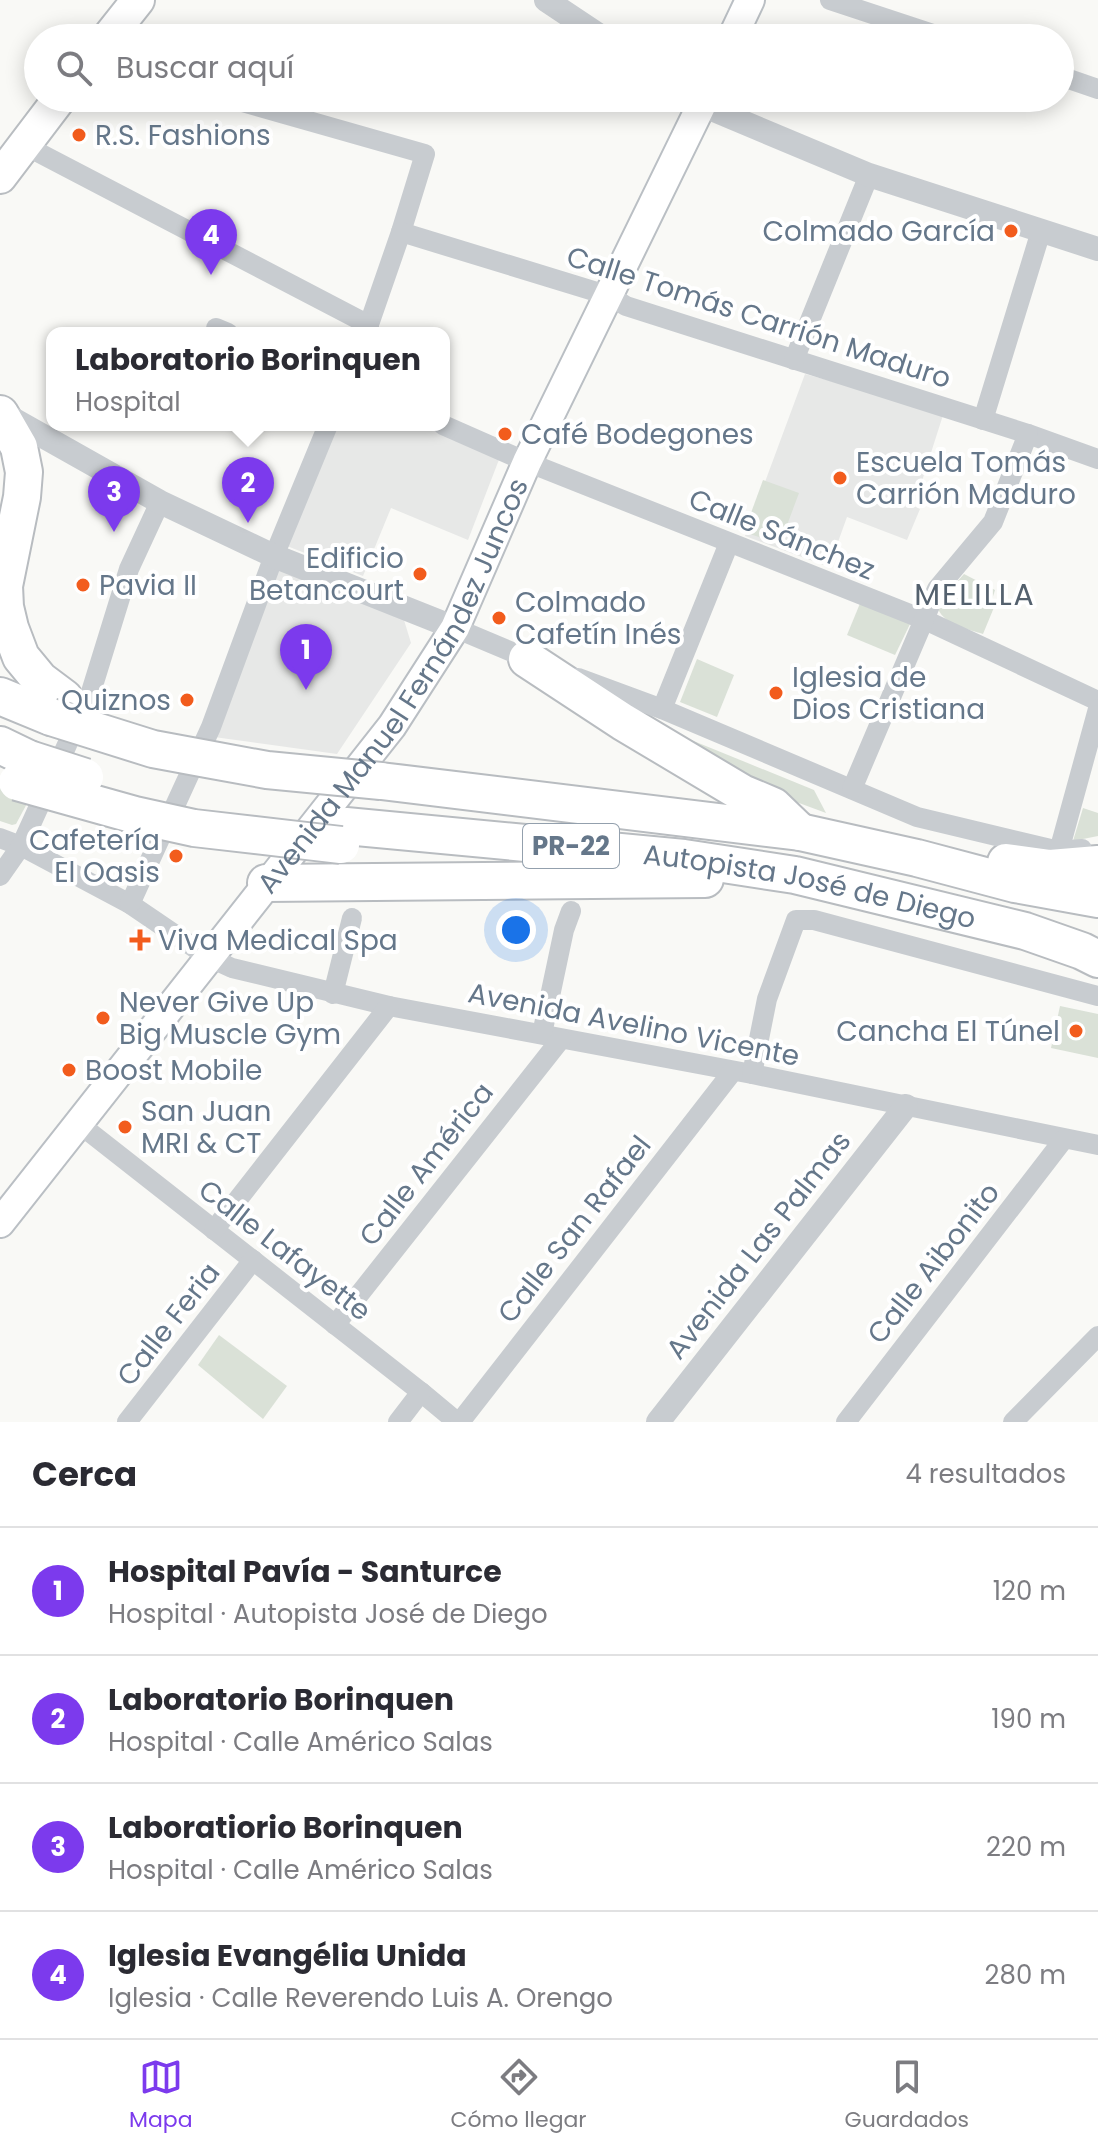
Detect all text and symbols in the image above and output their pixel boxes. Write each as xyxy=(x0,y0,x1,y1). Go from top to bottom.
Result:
search box xyxy=(24,24,1074,112)
icon: search xyxy=(52,46,96,90)
text: Buscar aquí xyxy=(116,46,294,89)
place label: R.S. Fashions xyxy=(95,116,271,155)
marker: R.S. Fashions xyxy=(70,126,88,144)
pin: 4 xyxy=(185,209,237,275)
place label: Colmado García xyxy=(763,212,995,251)
marker: Colmado García xyxy=(1002,222,1020,240)
street label: Calle Tomás Carrión Maduro xyxy=(562,237,956,398)
popup xyxy=(46,327,450,431)
text: Laboratorio Borinquen xyxy=(75,338,421,381)
text: Hospital xyxy=(75,384,181,420)
place label: Café Bodegones xyxy=(521,415,754,454)
marker: Café Bodegones xyxy=(496,425,514,443)
place label: Escuela Tomás Carrión Maduro xyxy=(856,443,1076,514)
pin: 2 xyxy=(222,457,274,523)
pin: 3 xyxy=(88,466,140,532)
marker: Escuela Tomás Carrión Maduro xyxy=(831,469,849,487)
street label: Avenida Manuel Fernández Juncos xyxy=(248,472,538,902)
street label: Calle Sánchez xyxy=(683,479,881,590)
place label: Edificio Betancourt xyxy=(249,539,404,610)
marker: Edificio Betancourt xyxy=(411,565,429,583)
place label: Pavia II xyxy=(99,566,197,605)
district label: MELILLA xyxy=(914,573,1036,616)
marker: Pavia II xyxy=(74,576,92,594)
place label: Colmado Cafetín Inés xyxy=(515,583,681,654)
marker: Colmado Cafetín Inés xyxy=(490,609,508,627)
pin: 1 xyxy=(280,624,332,690)
place label: Iglesia de Dios Cristiana xyxy=(792,658,985,729)
place label: Quiznos xyxy=(61,681,171,720)
marker: Iglesia de Dios Cristiana xyxy=(767,684,785,702)
marker: Quiznos xyxy=(178,691,196,709)
place label: Cafetería El Oasis xyxy=(29,821,160,892)
road number: PR-22 xyxy=(523,824,619,868)
street label: Autopista José de Diego xyxy=(641,835,980,938)
marker: Cafetería El Oasis xyxy=(167,847,185,865)
your location xyxy=(496,910,536,950)
place label: Viva Medical Spa xyxy=(158,921,398,960)
marker: Viva Medical Spa xyxy=(129,929,151,951)
street label: Avenida Avelino Vicente xyxy=(465,973,803,1076)
place label: Never Give Up Big Muscle Gym xyxy=(119,983,341,1054)
marker: Never Give Up Big Muscle Gym xyxy=(94,1009,112,1027)
place label: Cancha El Túnel xyxy=(836,1012,1060,1051)
marker: Cancha El Túnel xyxy=(1067,1022,1085,1040)
place label: Boost Mobile xyxy=(85,1051,262,1090)
marker: Boost Mobile xyxy=(60,1061,78,1079)
street label: Calle América xyxy=(350,1074,503,1254)
place label: San Juan MRI & CT xyxy=(141,1092,271,1163)
marker: San Juan MRI & CT xyxy=(116,1118,134,1136)
street label: Avenida Las Palmas xyxy=(657,1123,860,1367)
street label: Calle San Rafael xyxy=(489,1127,660,1331)
street label: Calle Lafayette xyxy=(190,1171,379,1330)
street label: Calle Aibonito xyxy=(858,1175,1009,1352)
street label: Calle Feria xyxy=(108,1254,229,1394)
text: Cerca xyxy=(32,1450,137,1498)
text: 4 resultados xyxy=(905,1456,1066,1492)
text: Hospital Pavía - Santurce xyxy=(108,1550,502,1593)
text: 1 xyxy=(53,1573,63,1609)
text: 120 m xyxy=(993,1573,1066,1609)
text: Hospital · Autopista José de Diego xyxy=(108,1596,548,1632)
text: Laboratorio Borinquen xyxy=(108,1678,454,1721)
text: 2 xyxy=(51,1701,65,1737)
text: 190 m xyxy=(991,1701,1066,1737)
text: Hospital · Calle Américo Salas xyxy=(108,1724,493,1760)
text: Laboratiorio Borinquen xyxy=(108,1806,463,1849)
text: 3 xyxy=(50,1829,66,1865)
text: 220 m xyxy=(986,1829,1066,1865)
text: Hospital · Calle Américo Salas xyxy=(108,1852,493,1888)
text: Iglesia Evangélia Unida xyxy=(108,1934,467,1977)
text: 4 xyxy=(49,1957,67,1993)
text: 280 m xyxy=(985,1957,1066,1993)
text: Iglesia · Calle Reverendo Luis A. Orengo xyxy=(108,1980,613,2016)
tab: Mapa xyxy=(129,2055,193,2136)
tab: Cómo llegar xyxy=(450,2055,587,2136)
tab: Guardados xyxy=(845,2055,969,2136)

